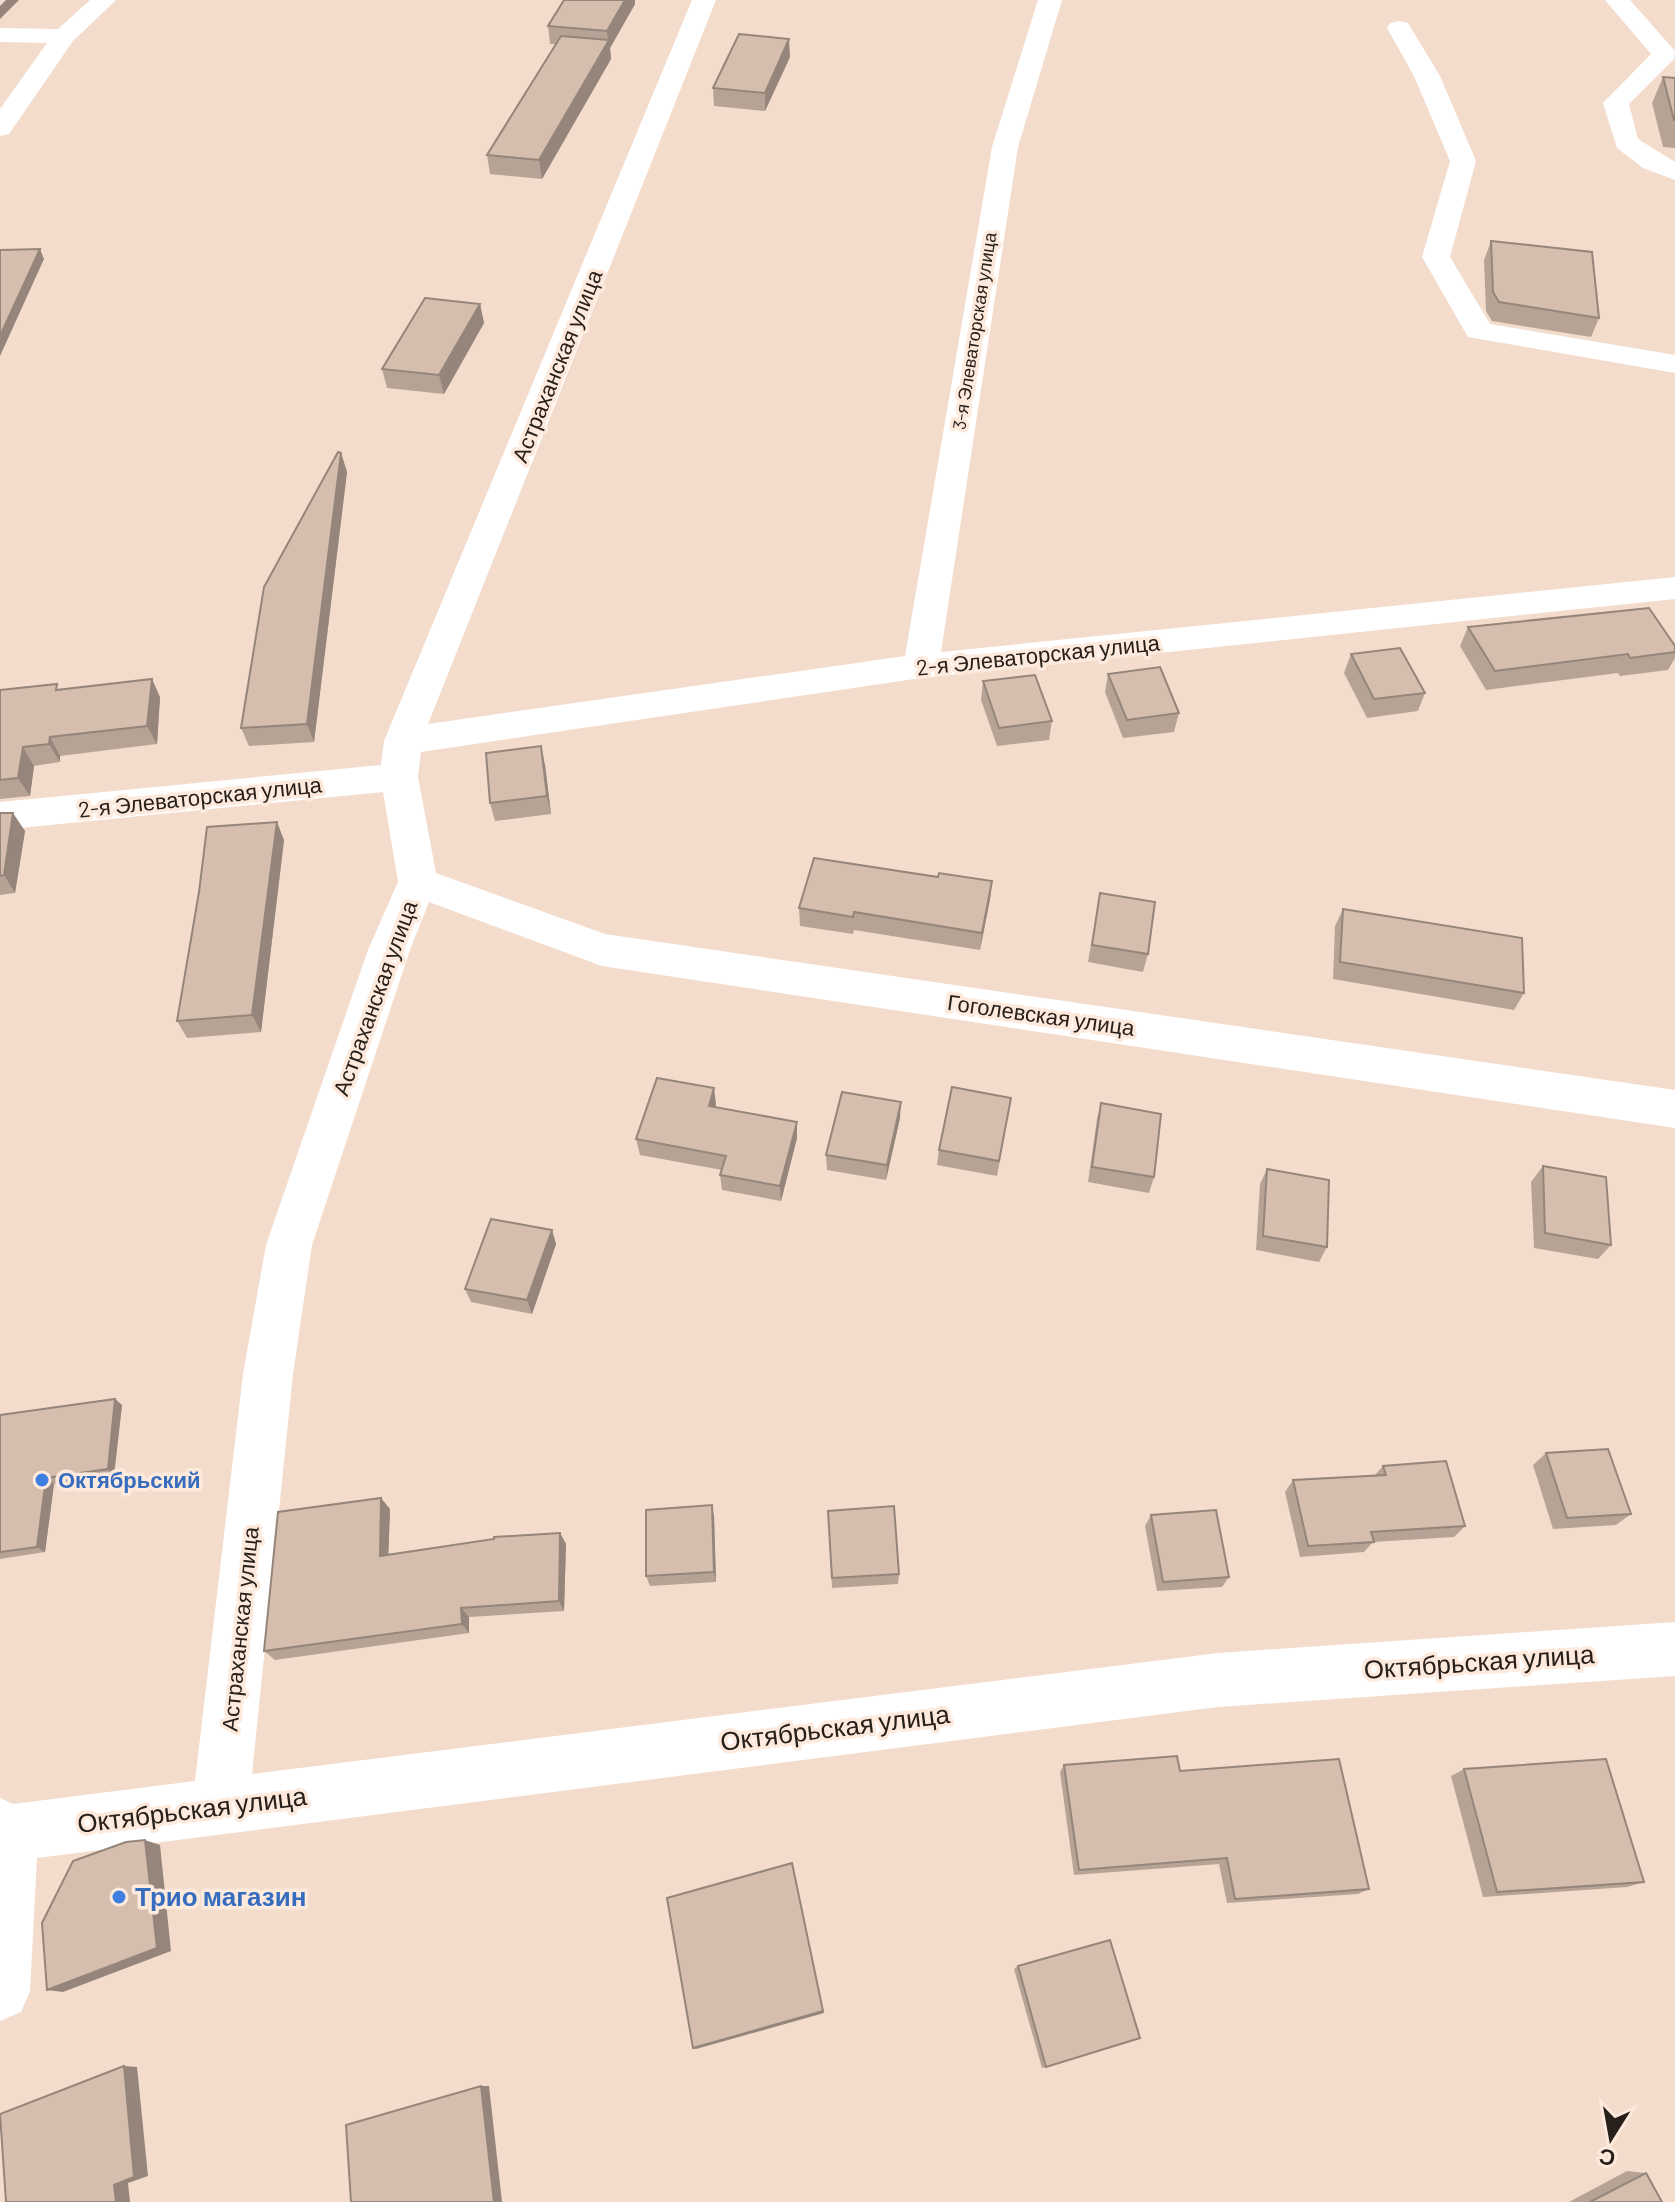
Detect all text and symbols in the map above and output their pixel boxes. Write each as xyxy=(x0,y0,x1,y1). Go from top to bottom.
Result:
street label: 3-я Элеваторская улица xyxy=(948,230,1001,431)
street label: Астраханская улица xyxy=(506,265,608,466)
street label: 2-я Элеваторская улица xyxy=(915,628,1162,681)
street label: 2-я Элеваторская улица xyxy=(77,770,324,823)
street label: Астраханская улица xyxy=(327,896,423,1099)
street label: Гоголевская улица xyxy=(946,988,1137,1041)
place label: Октябрьский xyxy=(58,1466,201,1493)
marker: Октябрьский xyxy=(33,1471,51,1489)
street label: Астраханская улица xyxy=(215,1525,264,1733)
street label: Октябрьская улица xyxy=(1363,1637,1596,1684)
street label: Октябрьская улица xyxy=(718,1697,952,1756)
street label: Октябрьская улица xyxy=(75,1779,309,1838)
place label: Трио магазин xyxy=(135,1880,306,1911)
marker: Трио магазин xyxy=(110,1888,128,1906)
north arrow xyxy=(1571,2098,1651,2178)
text: С xyxy=(1597,2144,1617,2173)

